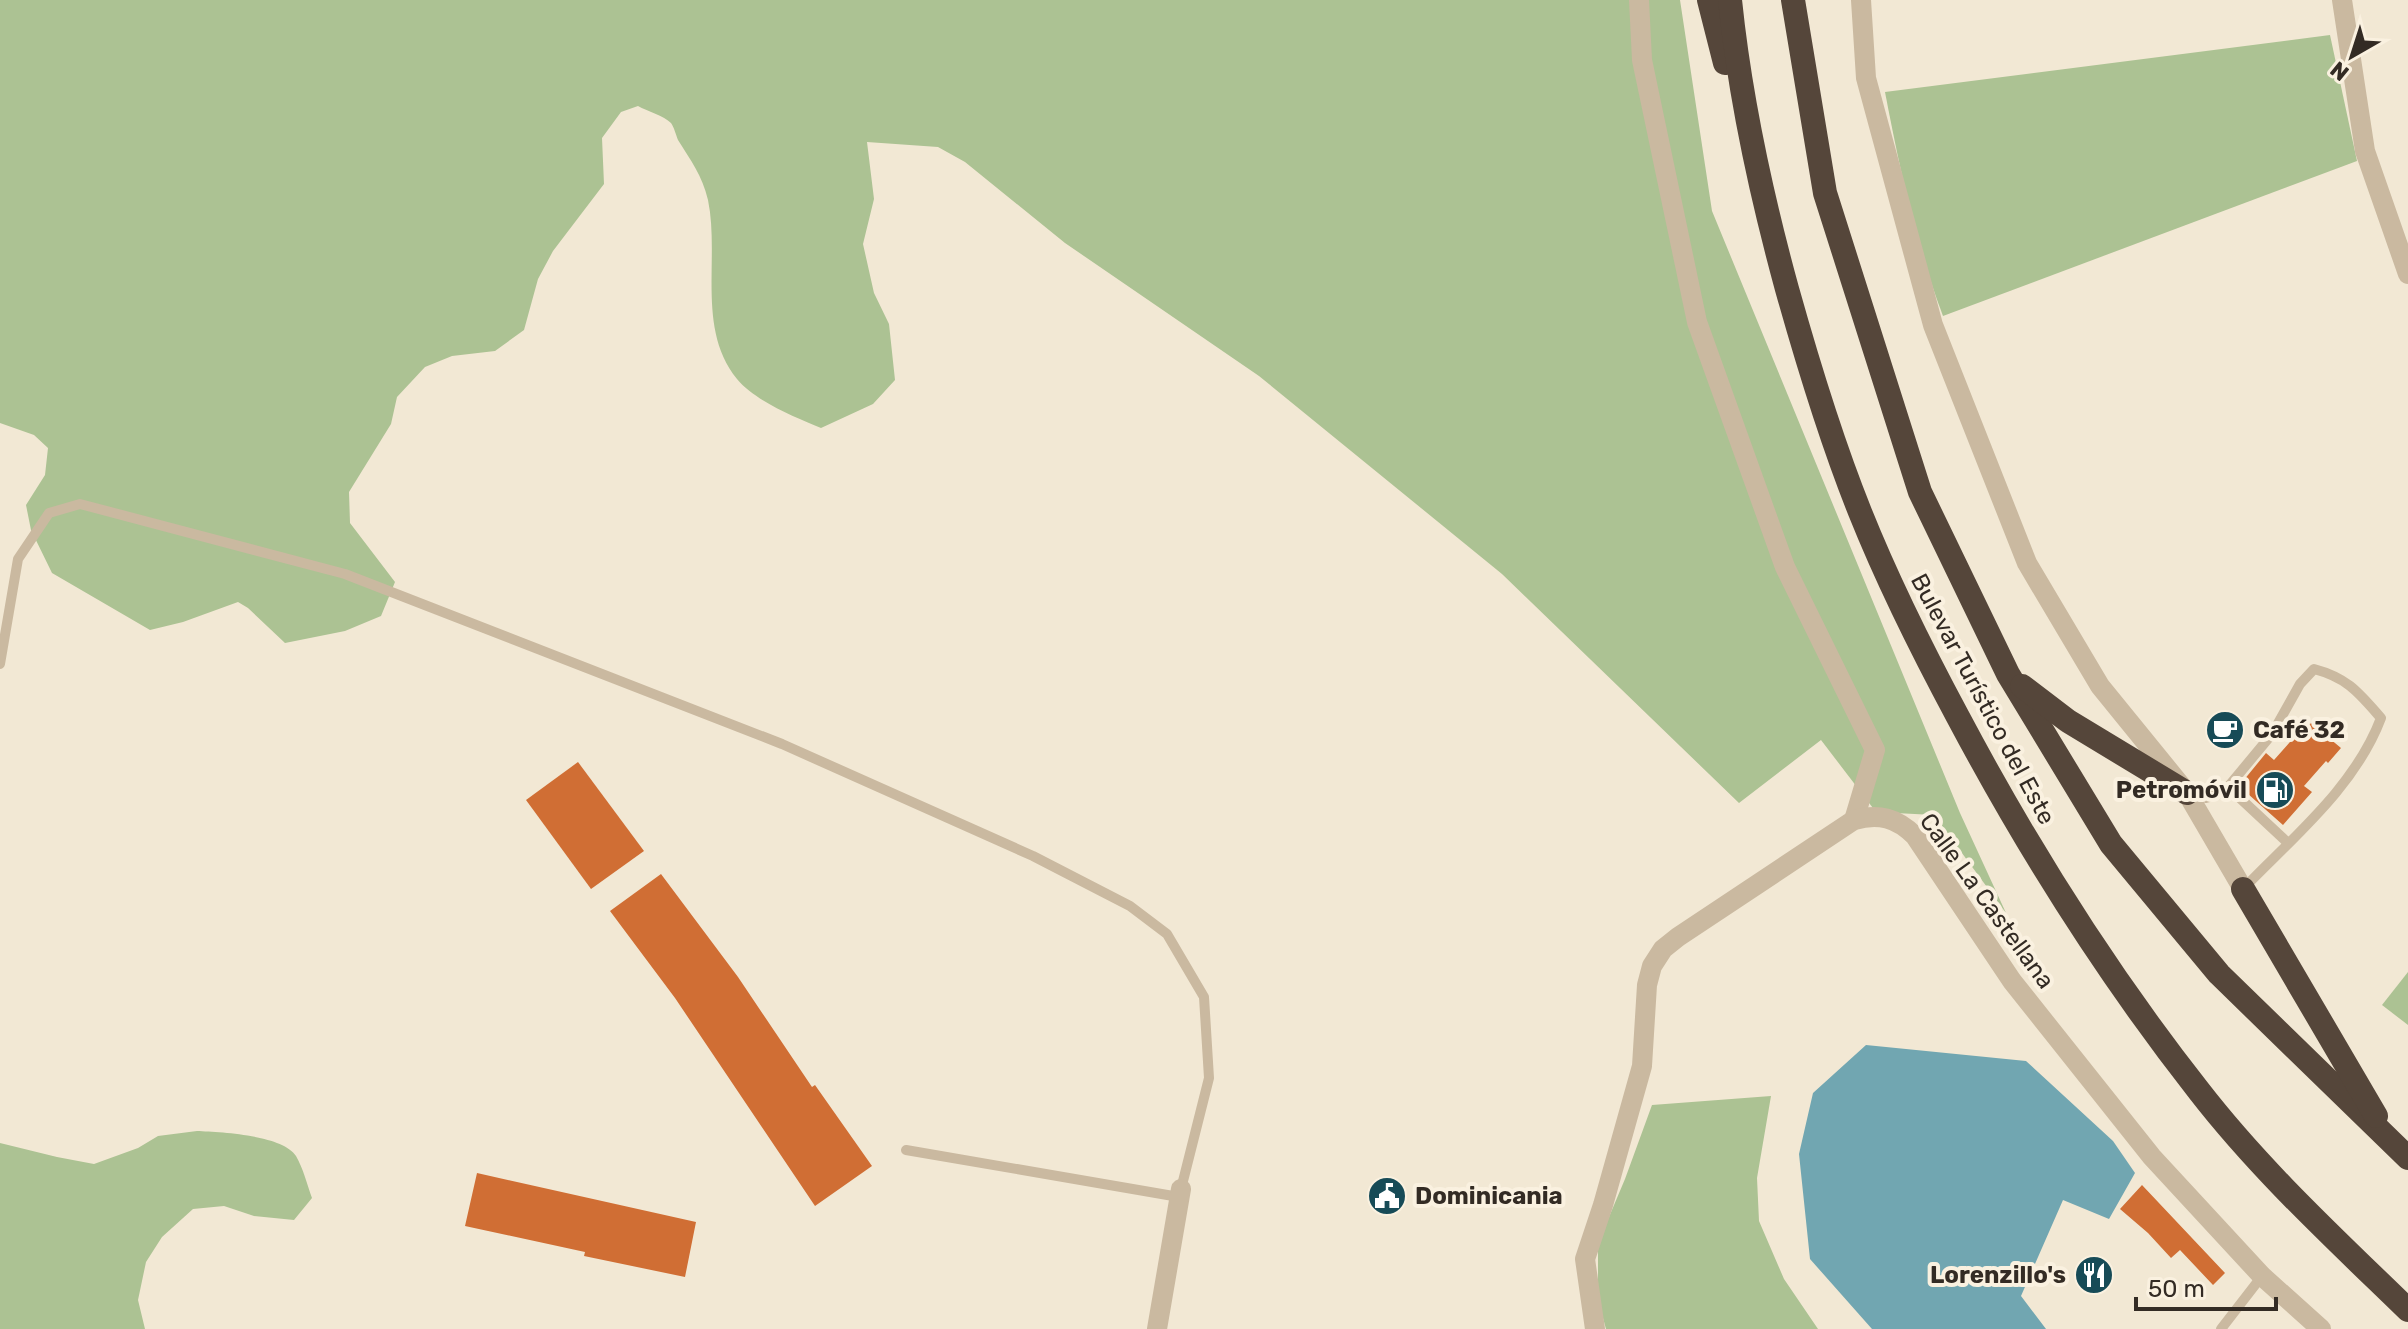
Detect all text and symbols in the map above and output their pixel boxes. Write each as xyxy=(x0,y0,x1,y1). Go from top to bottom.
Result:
north arrow xyxy=(2312,16,2392,96)
text: N xyxy=(2325,56,2354,87)
street label: Bulevar Turístico del Este xyxy=(1905,569,2061,829)
cafe icon: Café 32 xyxy=(2204,709,2246,751)
place label: Café 32 xyxy=(2253,716,2345,744)
fuel station icon: Petromóvil xyxy=(2254,769,2296,811)
place label: Petromóvil xyxy=(2116,776,2247,804)
street label: Calle La Castellana xyxy=(1914,808,2060,994)
public building icon: Dominicania xyxy=(1366,1175,1408,1217)
place label: Dominicania xyxy=(1415,1182,1563,1210)
restaurant icon: Lorenzillo's xyxy=(2073,1254,2115,1296)
place label: Lorenzillo's xyxy=(1930,1261,2066,1289)
scale bar xyxy=(2136,1261,2276,1311)
text: 50 m xyxy=(2148,1275,2205,1303)

